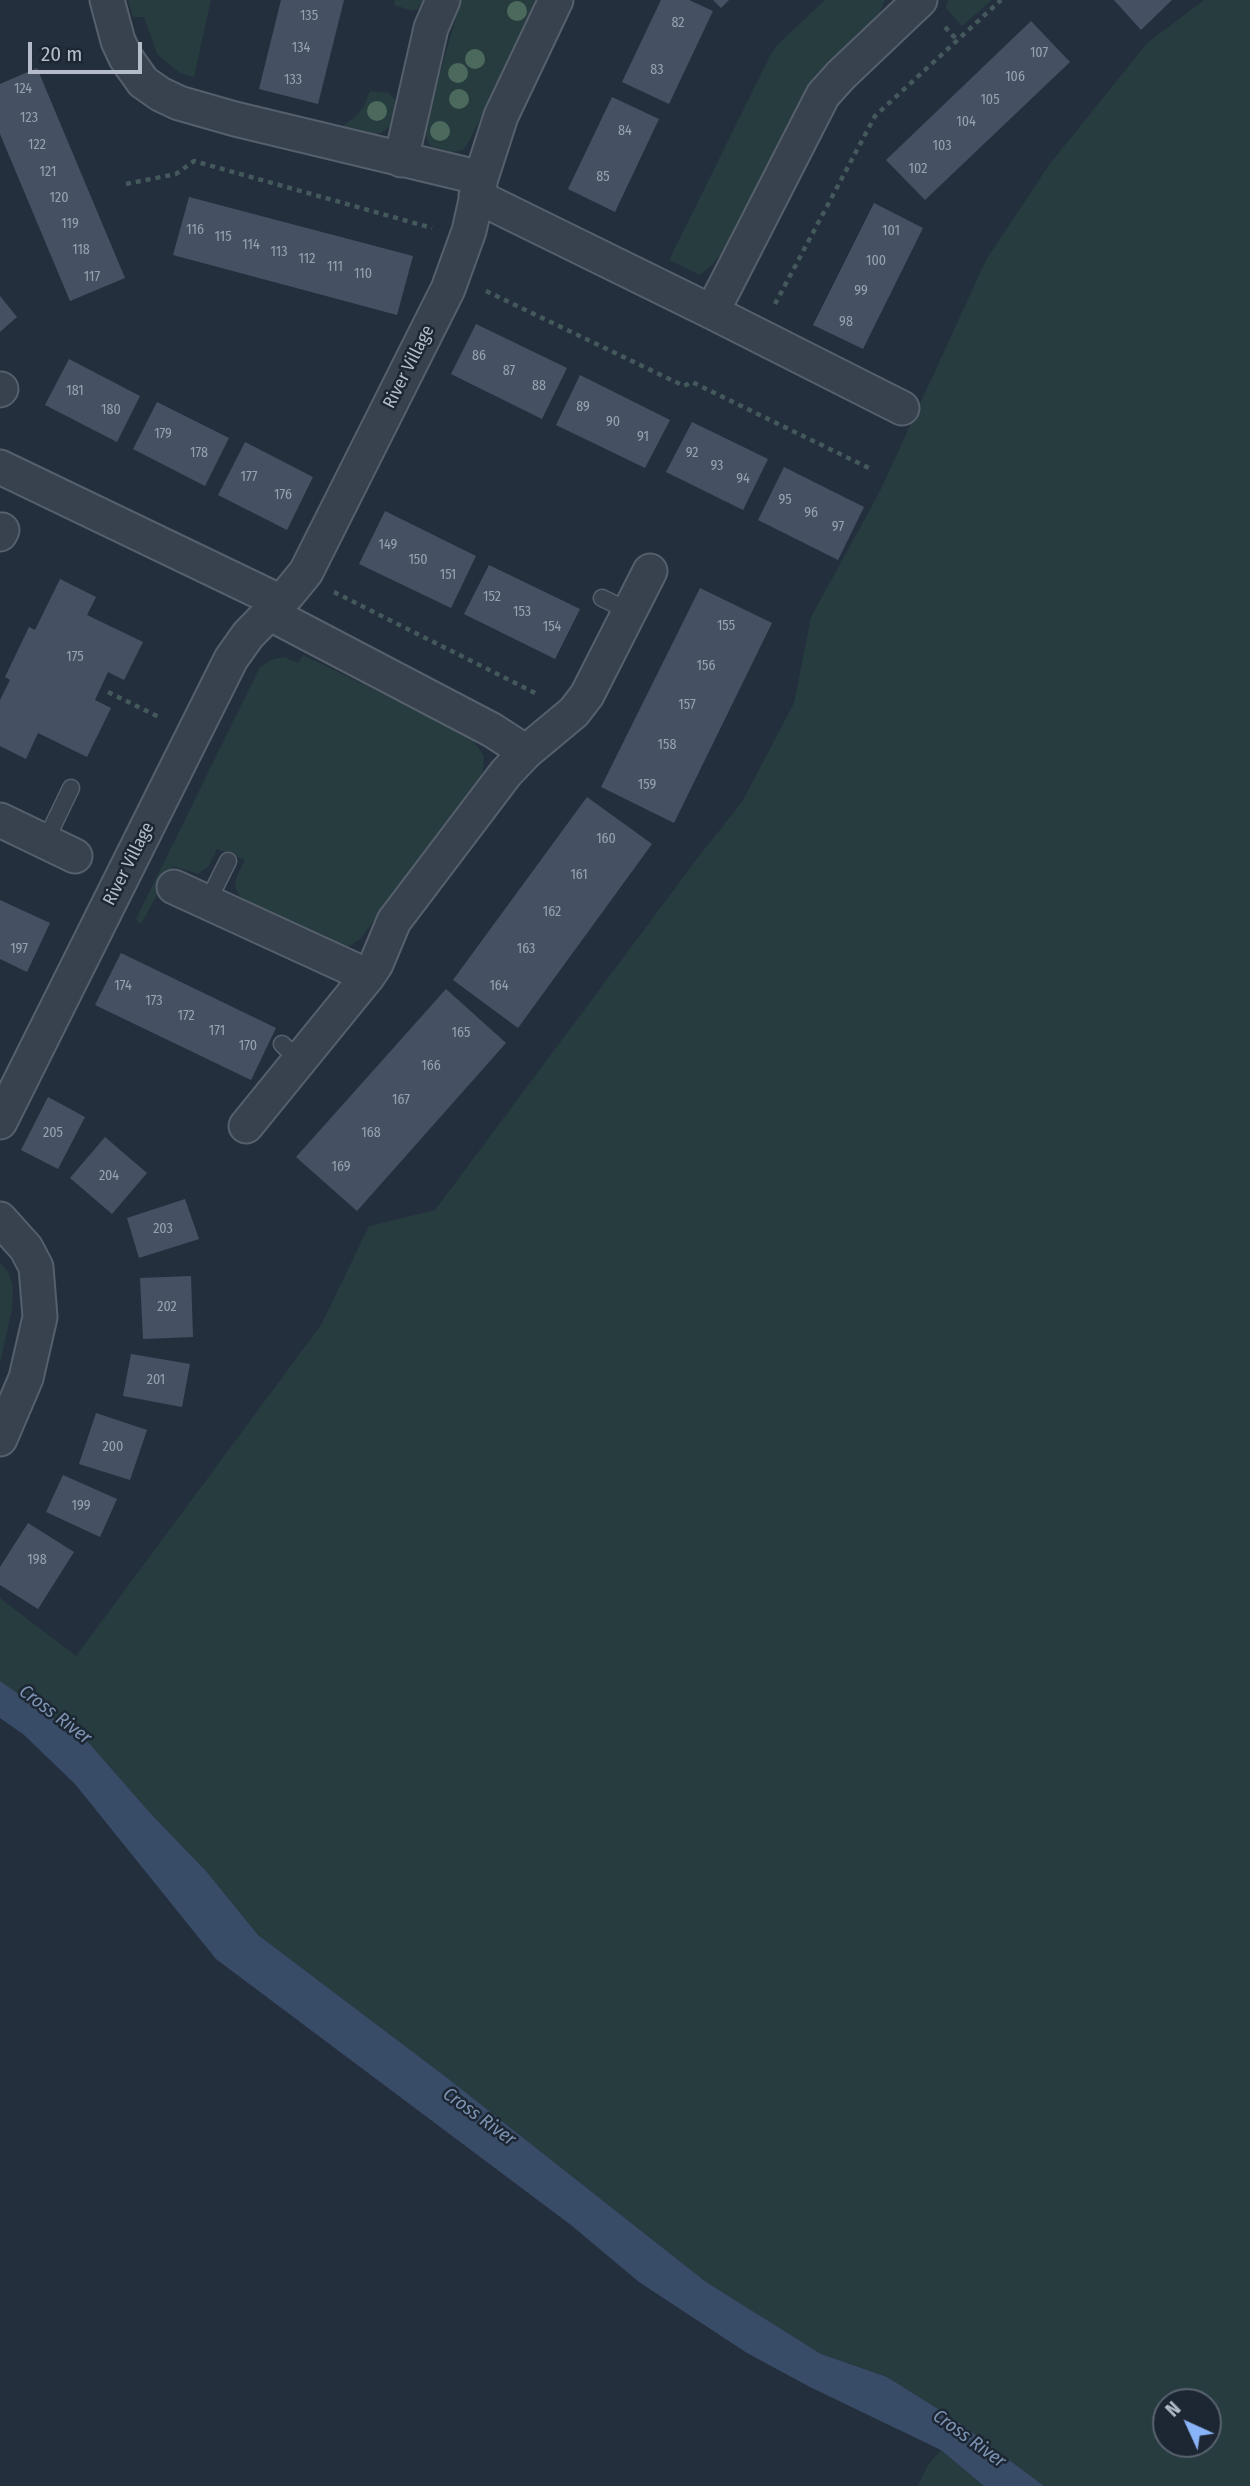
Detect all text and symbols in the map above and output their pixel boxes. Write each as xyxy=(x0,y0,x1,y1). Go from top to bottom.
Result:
house number: 135 xyxy=(300,8,318,24)
house number: 82 xyxy=(671,15,685,31)
scale bar xyxy=(32,28,145,72)
house number: 134 xyxy=(292,40,310,56)
text: 20 m xyxy=(41,41,82,67)
house number: 107 xyxy=(1030,45,1048,61)
house number: 83 xyxy=(650,62,664,78)
house number: 106 xyxy=(1005,69,1025,85)
house number: 133 xyxy=(284,72,302,88)
house number: 124 xyxy=(14,81,32,97)
house number: 105 xyxy=(980,92,1000,108)
house number: 123 xyxy=(20,110,38,126)
house number: 104 xyxy=(956,114,976,130)
house number: 84 xyxy=(618,123,632,139)
house number: 122 xyxy=(28,137,46,153)
house number: 103 xyxy=(933,138,951,154)
house number: 102 xyxy=(909,161,927,177)
house number: 121 xyxy=(40,164,56,180)
house number: 85 xyxy=(596,169,610,185)
house number: 120 xyxy=(50,190,68,206)
house number: 119 xyxy=(61,216,79,232)
house number: 116 xyxy=(186,222,204,238)
house number: 101 xyxy=(882,223,900,239)
house number: 115 xyxy=(214,229,232,245)
house number: 114 xyxy=(242,237,260,253)
house number: 118 xyxy=(72,242,90,258)
house number: 113 xyxy=(270,244,288,260)
house number: 112 xyxy=(299,251,315,267)
house number: 100 xyxy=(866,253,886,269)
house number: 111 xyxy=(327,259,343,275)
house number: 110 xyxy=(354,266,372,282)
house number: 117 xyxy=(84,269,100,285)
house number: 99 xyxy=(854,283,868,299)
house number: 98 xyxy=(839,314,853,330)
street label: River Village xyxy=(379,322,439,412)
house number: 86 xyxy=(472,348,486,364)
house number: 87 xyxy=(503,363,515,379)
house number: 88 xyxy=(532,378,546,394)
house number: 181 xyxy=(66,383,84,399)
house number: 89 xyxy=(576,399,590,415)
house number: 180 xyxy=(101,402,121,418)
house number: 90 xyxy=(606,414,620,430)
house number: 179 xyxy=(154,426,172,442)
house number: 91 xyxy=(637,429,649,445)
house number: 178 xyxy=(190,445,208,461)
house number: 92 xyxy=(686,445,698,461)
house number: 93 xyxy=(711,458,723,474)
house number: 177 xyxy=(241,469,257,485)
house number: 94 xyxy=(736,471,750,487)
house number: 176 xyxy=(274,487,292,503)
house number: 95 xyxy=(778,492,792,508)
house number: 96 xyxy=(804,505,818,521)
house number: 97 xyxy=(832,519,844,535)
house number: 149 xyxy=(379,537,397,553)
house number: 150 xyxy=(408,552,428,568)
house number: 151 xyxy=(440,567,456,583)
house number: 152 xyxy=(483,589,501,605)
house number: 153 xyxy=(513,604,531,620)
house number: 155 xyxy=(717,618,735,634)
house number: 154 xyxy=(543,619,561,635)
house number: 175 xyxy=(66,649,84,665)
house number: 156 xyxy=(697,658,715,674)
house number: 157 xyxy=(678,697,696,713)
house number: 158 xyxy=(658,737,676,753)
house number: 159 xyxy=(638,777,656,793)
street label: River Village xyxy=(99,819,159,909)
house number: 160 xyxy=(596,831,616,847)
house number: 161 xyxy=(570,867,588,883)
house number: 162 xyxy=(543,904,561,920)
house number: 197 xyxy=(10,941,28,957)
house number: 163 xyxy=(517,941,535,957)
house number: 174 xyxy=(114,978,132,994)
house number: 164 xyxy=(489,978,509,994)
house number: 173 xyxy=(145,993,163,1009)
house number: 172 xyxy=(177,1008,195,1024)
house number: 171 xyxy=(209,1023,225,1039)
house number: 165 xyxy=(452,1025,470,1041)
house number: 170 xyxy=(239,1038,257,1054)
house number: 166 xyxy=(421,1058,441,1074)
house number: 167 xyxy=(392,1092,410,1108)
house number: 205 xyxy=(43,1125,63,1141)
house number: 168 xyxy=(361,1125,381,1141)
house number: 169 xyxy=(331,1159,351,1175)
house number: 204 xyxy=(99,1168,119,1184)
house number: 203 xyxy=(153,1221,173,1237)
house number: 202 xyxy=(157,1299,177,1315)
house number: 201 xyxy=(147,1372,165,1388)
house number: 200 xyxy=(103,1439,123,1455)
house number: 199 xyxy=(71,1498,91,1514)
house number: 198 xyxy=(27,1552,47,1568)
water label: Cross River xyxy=(14,1680,96,1750)
water label: Cross River xyxy=(438,2083,520,2151)
north arrow xyxy=(1152,2388,1222,2458)
text: N xyxy=(1161,2397,1185,2421)
water label: Cross River xyxy=(928,2405,1010,2473)

